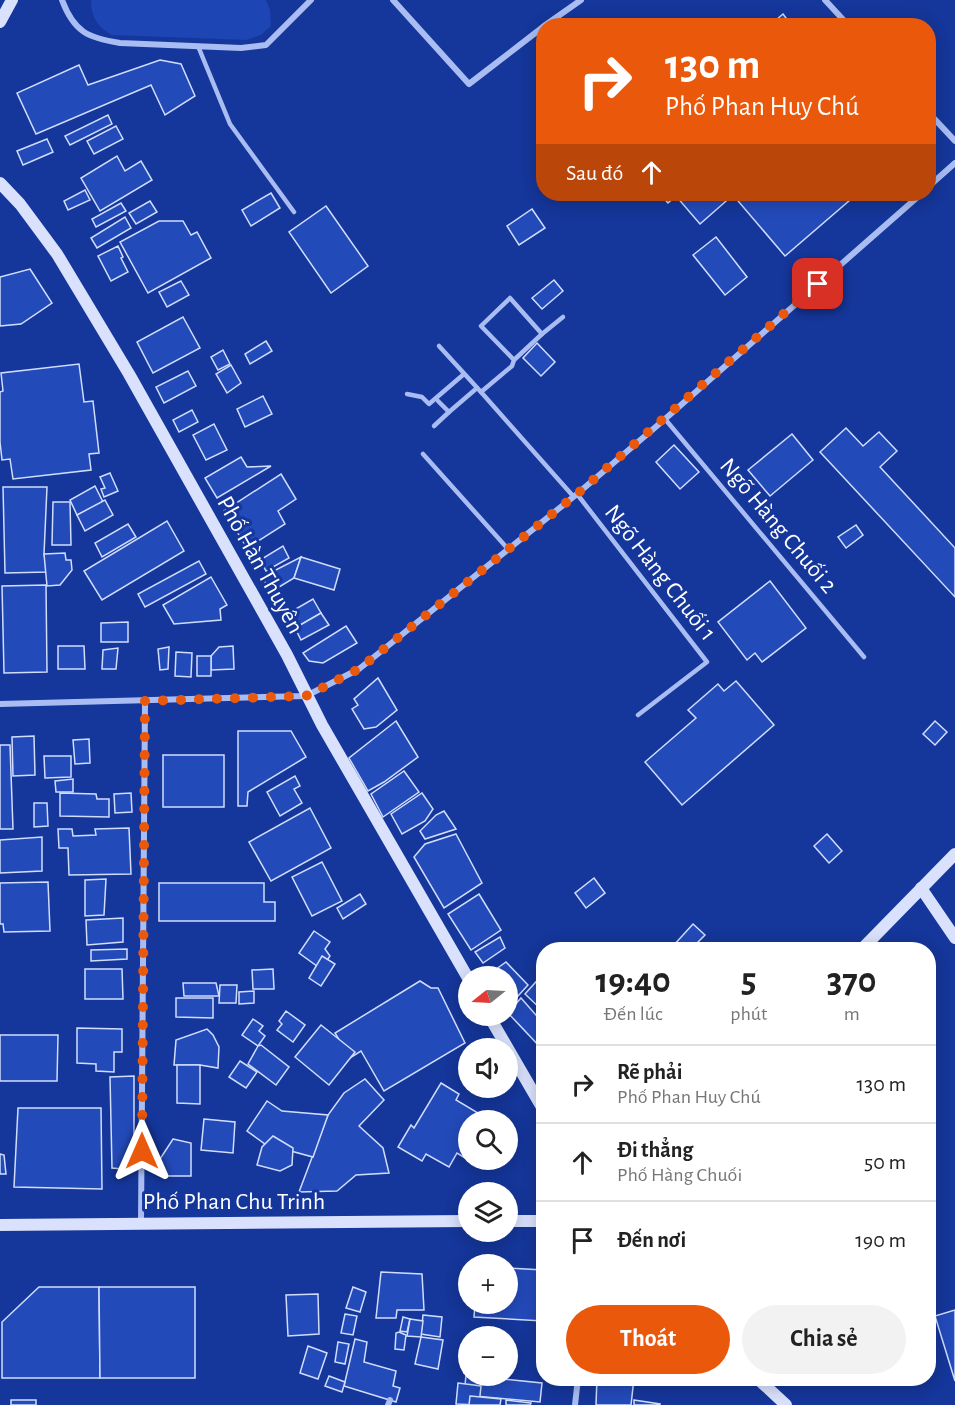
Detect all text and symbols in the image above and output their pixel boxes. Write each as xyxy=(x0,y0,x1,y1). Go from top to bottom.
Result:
icon: right xyxy=(566,42,644,120)
text: 130 m xyxy=(665,44,760,86)
text: Phố Phan Huy Chú xyxy=(665,93,859,120)
icon: ahead xyxy=(635,156,668,189)
text: Sau đó xyxy=(566,162,623,184)
pin xyxy=(792,258,843,309)
icon: arrive xyxy=(801,267,834,300)
street label: Ngõ Hàng Chuối 2 xyxy=(715,454,841,598)
street label: Phố Hàn Thuyên xyxy=(212,492,308,638)
street label: Ngõ Hàng Chuối 1 xyxy=(600,501,720,645)
text: 19:40 xyxy=(595,963,671,999)
text: 5 xyxy=(741,963,757,999)
text: 370 xyxy=(827,963,877,999)
north arrow xyxy=(458,966,518,1026)
map controls xyxy=(458,966,518,1386)
text: Đến lúc xyxy=(604,1004,663,1024)
text: phút xyxy=(730,1004,767,1024)
text: m xyxy=(844,1004,860,1024)
button: sound xyxy=(458,1038,518,1098)
text: Rẽ phải xyxy=(617,1061,682,1083)
icon: right xyxy=(566,1068,599,1101)
text: 130 m xyxy=(857,1073,906,1095)
text: Phố Phan Huy Chú xyxy=(617,1087,761,1107)
button: search xyxy=(458,1110,518,1170)
position arrow xyxy=(110,1119,174,1183)
text: Đi thẳng xyxy=(617,1139,693,1161)
icon: ahead xyxy=(566,1146,599,1179)
text: 50 m xyxy=(864,1151,906,1173)
text: Phố Hàng Chuối xyxy=(617,1165,742,1185)
button: layers xyxy=(458,1182,518,1242)
street label: Phố Phan Chu Trinh xyxy=(143,1190,325,1214)
icon: arrive xyxy=(566,1224,599,1257)
text: Đến nơi xyxy=(617,1229,686,1251)
text: 190 m xyxy=(855,1229,906,1251)
button: + xyxy=(458,1254,518,1314)
button: Thoát xyxy=(566,1305,730,1374)
button: Chia sẻ xyxy=(742,1305,906,1374)
button: − xyxy=(458,1326,518,1386)

